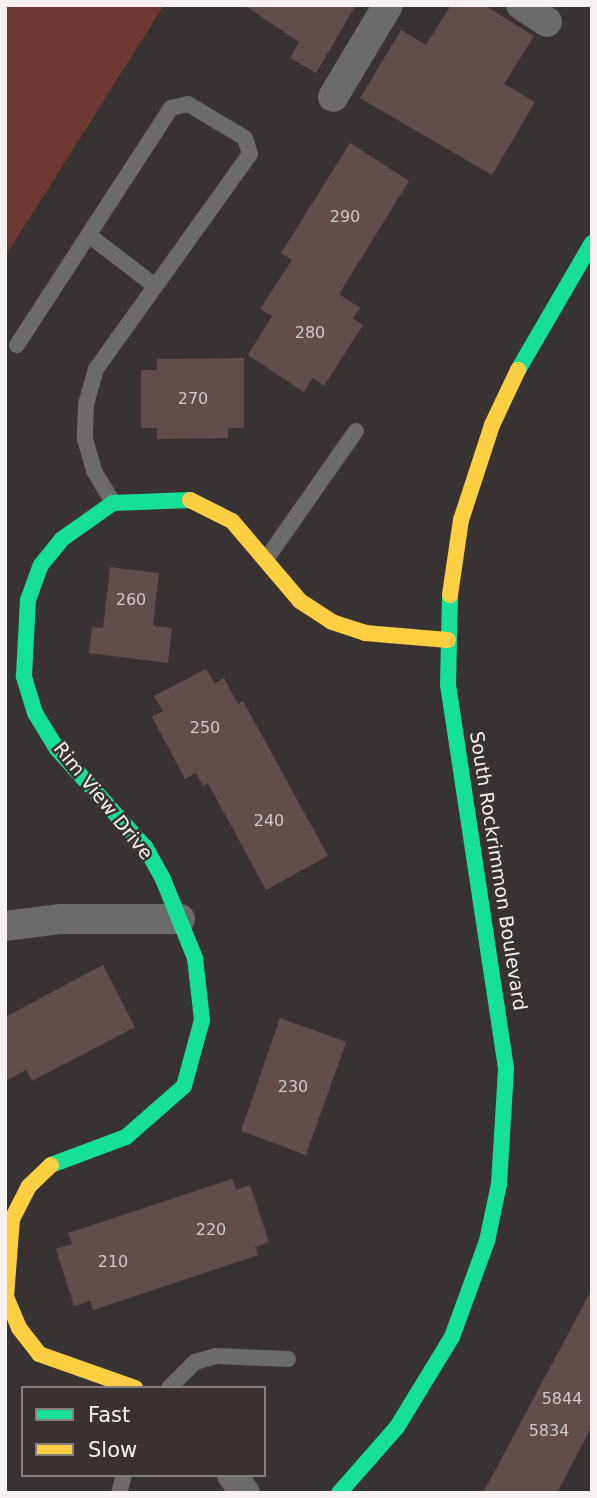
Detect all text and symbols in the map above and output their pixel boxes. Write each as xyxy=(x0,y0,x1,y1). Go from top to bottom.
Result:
house number: 290 xyxy=(330,207,360,227)
house number: 280 xyxy=(295,323,325,343)
house number: 270 xyxy=(178,389,208,409)
house number: 260 xyxy=(116,590,146,610)
house number: 250 xyxy=(190,718,220,738)
street label: South Rockrimmon Boulevard xyxy=(465,730,531,1012)
street label: Rim View Drive xyxy=(49,738,157,864)
house number: 240 xyxy=(254,811,284,831)
house number: 230 xyxy=(278,1077,308,1097)
house number: 220 xyxy=(196,1220,226,1240)
house number: 210 xyxy=(98,1252,128,1272)
legend xyxy=(21,1386,266,1477)
house number: 5844 xyxy=(542,1389,582,1409)
text: Fast xyxy=(88,1403,130,1427)
house number: 5834 xyxy=(529,1421,569,1441)
text: Slow xyxy=(88,1438,137,1462)

